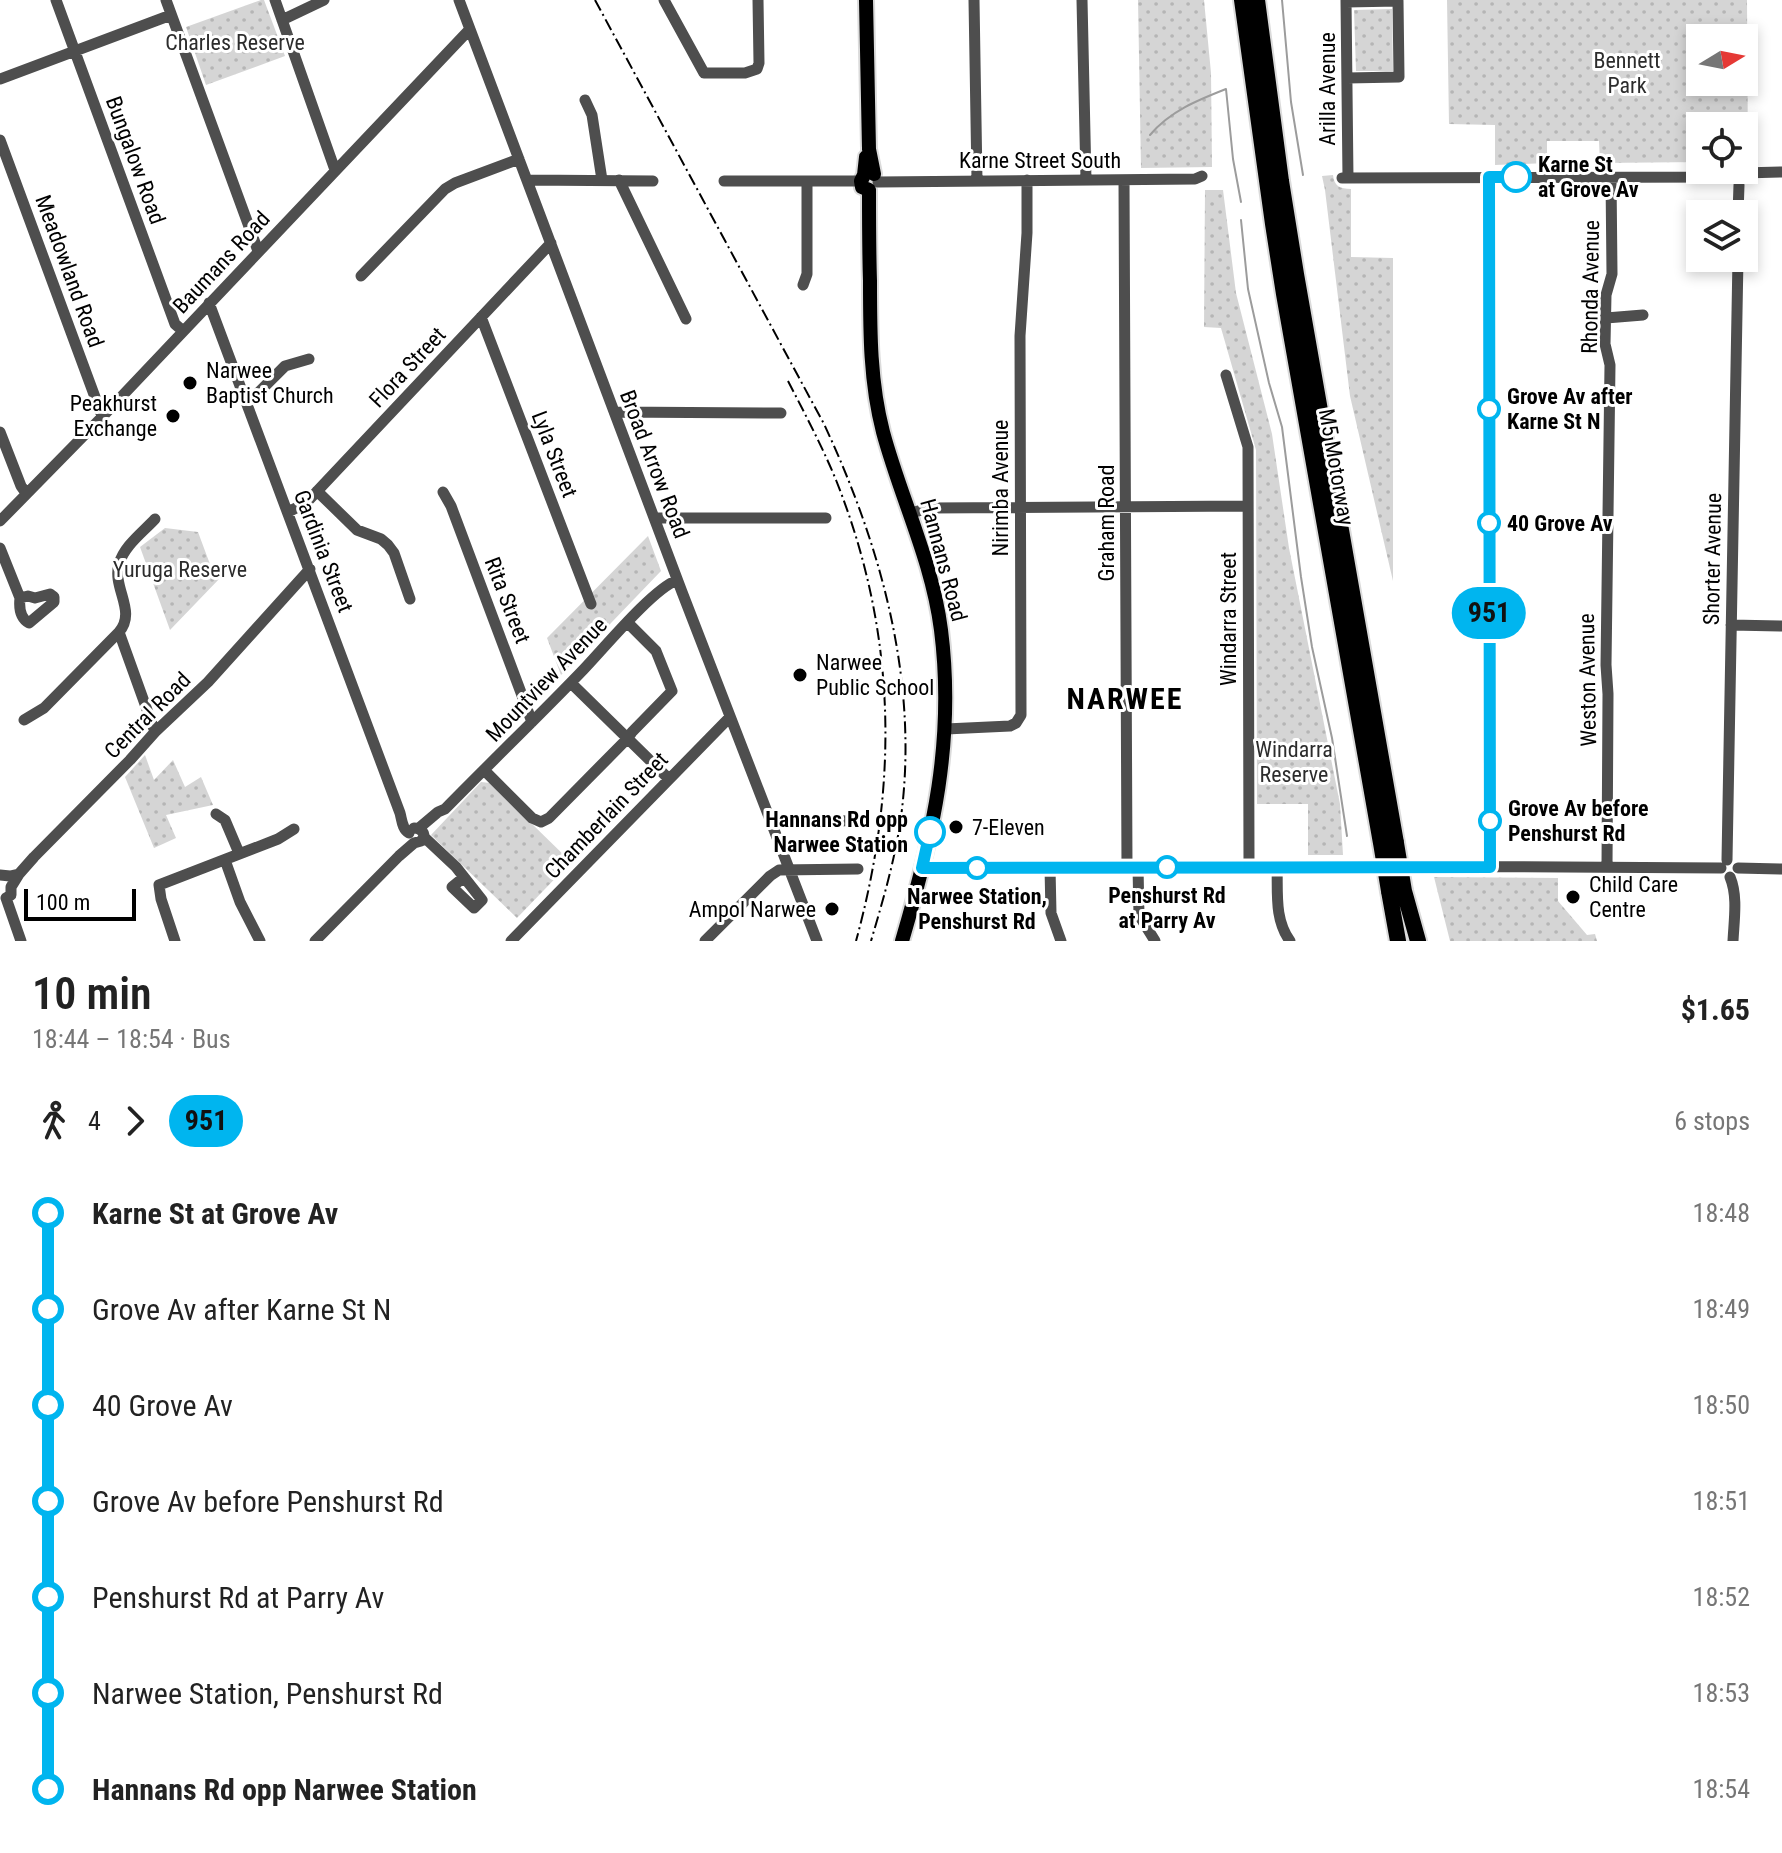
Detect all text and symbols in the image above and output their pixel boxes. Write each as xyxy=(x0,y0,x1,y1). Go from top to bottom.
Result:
north arrow xyxy=(1686,24,1758,96)
map controls xyxy=(1686,24,1758,272)
park label: Charles Reserve xyxy=(165,30,305,55)
street label: Arilla Avenue xyxy=(1315,32,1340,146)
park label: Bennett Park xyxy=(1594,48,1660,98)
street label: Bungalow Road xyxy=(101,93,170,228)
button: locate xyxy=(1686,112,1758,184)
street label: Karne Street South xyxy=(959,148,1121,173)
place label: Karne St at Grove Av xyxy=(1538,152,1639,202)
marker: Karne St at Grove Av xyxy=(1501,162,1531,192)
street label: Meadowland Road xyxy=(30,192,109,351)
button: layers xyxy=(1686,200,1758,272)
street label: Baumans Road xyxy=(168,206,275,318)
street label: Rhonda Avenue xyxy=(1577,220,1604,354)
street label: Flora Street xyxy=(364,322,451,412)
place label: Narwee Baptist Church xyxy=(206,358,334,408)
marker: Narwee Baptist Church xyxy=(181,374,199,392)
place label: Grove Av after Karne St N xyxy=(1507,384,1633,434)
street label: Broad Arrow Road xyxy=(615,387,694,542)
place label: Peakhurst Exchange xyxy=(70,391,157,441)
marker: Grove Av after Karne St N xyxy=(1478,398,1500,420)
marker: Peakhurst Exchange xyxy=(164,407,182,425)
street label: M5 Motorway xyxy=(1314,407,1359,527)
street label: Lyla Street xyxy=(527,408,582,501)
street label: Nirimba Avenue xyxy=(988,420,1013,556)
street label: Graham Road xyxy=(1094,465,1119,581)
street label: Gardinia Street xyxy=(289,487,358,616)
street label: Shorter Avenue xyxy=(1699,493,1726,625)
street label: Hannans Road xyxy=(915,496,972,624)
place label: 40 Grove Av xyxy=(1507,511,1613,536)
marker: 40 Grove Av xyxy=(1478,512,1500,534)
street label: Windarra Street xyxy=(1216,552,1241,686)
street label: Rita Street xyxy=(480,554,535,647)
park label: Yuruga Reserve xyxy=(113,557,247,582)
line badge: 951 xyxy=(1443,587,1535,639)
text: 951 xyxy=(1468,596,1510,629)
street label: Mountview Avenue xyxy=(481,612,612,747)
street label: Weston Avenue xyxy=(1574,613,1601,747)
place label: Narwee Public School xyxy=(816,650,934,700)
marker: Narwee Public School xyxy=(791,666,809,684)
street label: Central Road xyxy=(99,667,195,763)
district label: NARWEE xyxy=(1066,681,1184,716)
park label: Windarra Reserve xyxy=(1255,737,1333,787)
street label: Chamberlain Street xyxy=(540,747,673,884)
place label: Grove Av before Penshurst Rd xyxy=(1508,796,1649,846)
place label: Hannans Rd opp Narwee Station xyxy=(765,807,908,857)
marker: Grove Av before Penshurst Rd xyxy=(1479,810,1501,832)
place label: 7-Eleven xyxy=(972,815,1045,840)
marker: Hannans Rd opp Narwee Station xyxy=(915,817,945,847)
marker: 7-Eleven xyxy=(947,818,965,836)
marker: Penshurst Rd at Parry Av xyxy=(1156,856,1178,878)
marker: Narwee Station, Penshurst Rd xyxy=(966,857,988,879)
place label: Child Care Centre xyxy=(1589,872,1678,922)
place label: Penshurst Rd at Parry Av xyxy=(1108,883,1226,933)
place label: Narwee Station, Penshurst Rd xyxy=(907,884,1047,934)
scale bar xyxy=(24,885,136,921)
marker: Child Care Centre xyxy=(1564,888,1582,906)
text: 100 m xyxy=(36,890,90,915)
place label: Ampol Narwee xyxy=(689,897,816,922)
marker: Ampol Narwee xyxy=(823,900,841,918)
text: 10 min xyxy=(32,968,152,1020)
text: $1.65 xyxy=(1681,992,1750,1027)
text: 18:44 – 18:54 · Bus xyxy=(32,1024,231,1054)
icon: walk xyxy=(32,1099,76,1143)
icon: forward xyxy=(113,1099,157,1143)
text: 951 xyxy=(185,1104,227,1137)
text: 4 xyxy=(88,1106,101,1136)
text: 6 stops xyxy=(1674,1106,1750,1136)
text: Karne St at Grove Av xyxy=(92,1196,338,1231)
text: 18:48 xyxy=(1693,1198,1750,1228)
text: Grove Av after Karne St N xyxy=(92,1292,391,1327)
text: 18:49 xyxy=(1693,1294,1750,1324)
text: 40 Grove Av xyxy=(92,1388,233,1423)
text: 18:50 xyxy=(1693,1390,1750,1420)
text: Grove Av before Penshurst Rd xyxy=(92,1484,444,1519)
text: 18:51 xyxy=(1693,1486,1750,1516)
text: Penshurst Rd at Parry Av xyxy=(92,1580,384,1615)
text: 18:52 xyxy=(1693,1582,1750,1612)
text: Narwee Station, Penshurst Rd xyxy=(92,1676,443,1711)
text: 18:53 xyxy=(1693,1678,1750,1708)
text: Hannans Rd opp Narwee Station xyxy=(92,1772,477,1807)
text: 18:54 xyxy=(1693,1774,1750,1804)

